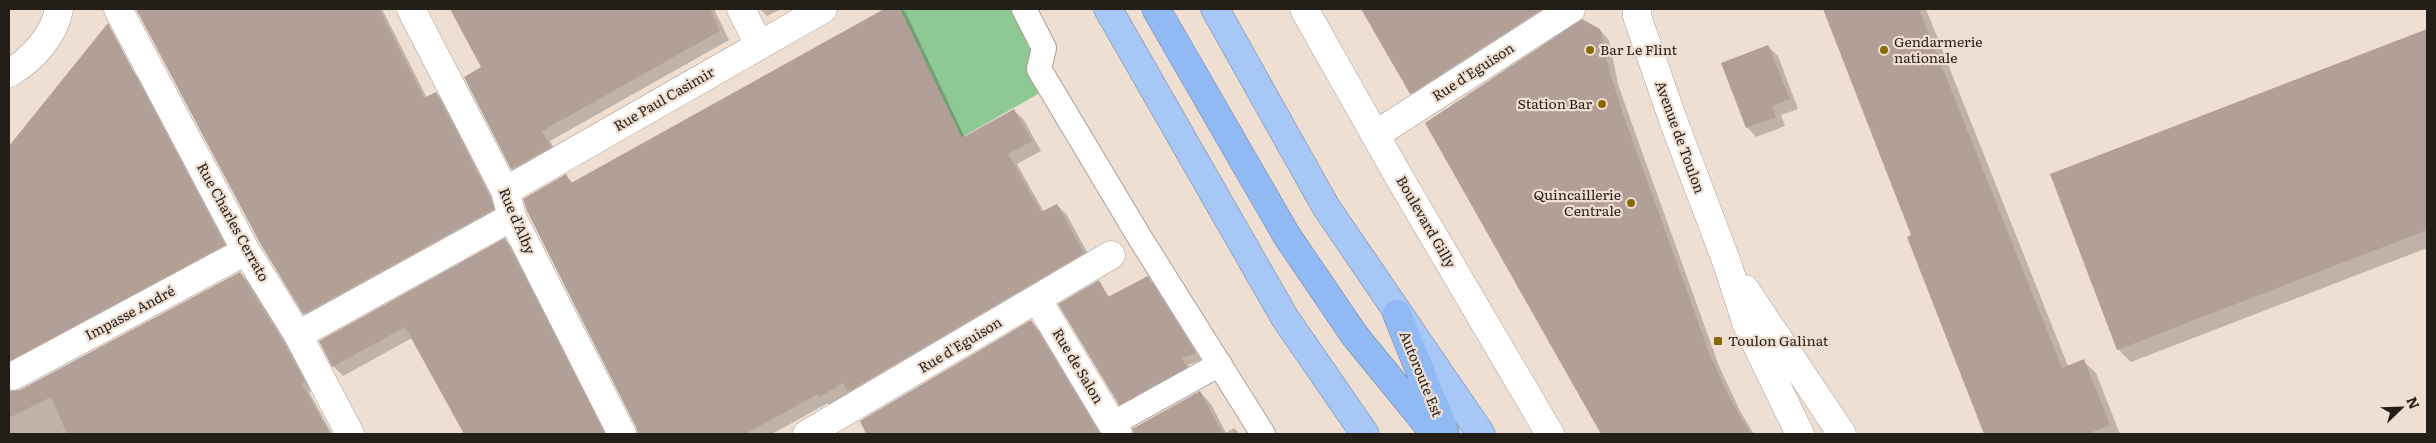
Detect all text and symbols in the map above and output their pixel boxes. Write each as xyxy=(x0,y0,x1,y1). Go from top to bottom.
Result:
place label: Gendarmerie nationale xyxy=(1894,31,1983,67)
street label: Rue d'Eguison xyxy=(1427,37,1517,105)
place label: Bar Le Flint xyxy=(1600,39,1678,59)
marker: Bar Le Flint xyxy=(1584,44,1596,56)
marker: Gendarmerie nationale xyxy=(1878,44,1890,56)
street label: Rue Paul Casimir xyxy=(609,61,718,135)
street label: Avenue de Toulon xyxy=(1651,77,1711,196)
place label: Station Bar xyxy=(1517,93,1592,113)
marker: Station Bar xyxy=(1596,98,1608,110)
street label: Rue Charles Cerrato xyxy=(193,159,275,284)
street label: Boulevard Gilly xyxy=(1392,172,1462,272)
street label: Rue d'Alby xyxy=(495,184,541,258)
place label: Quincaillerie Centrale xyxy=(1534,184,1621,220)
marker: Quincaillerie Centrale xyxy=(1625,197,1637,209)
street label: Impasse André xyxy=(81,280,178,344)
street label: Rue d'Eguison xyxy=(914,311,1005,377)
street label: Rue de Salon xyxy=(1048,324,1109,407)
street label: Autoroute Est xyxy=(1396,328,1448,420)
place label: Toulon Galinat xyxy=(1728,330,1829,350)
marker: Toulon Galinat xyxy=(1712,335,1724,347)
north arrow xyxy=(2376,383,2426,433)
text: N xyxy=(2402,393,2425,412)

